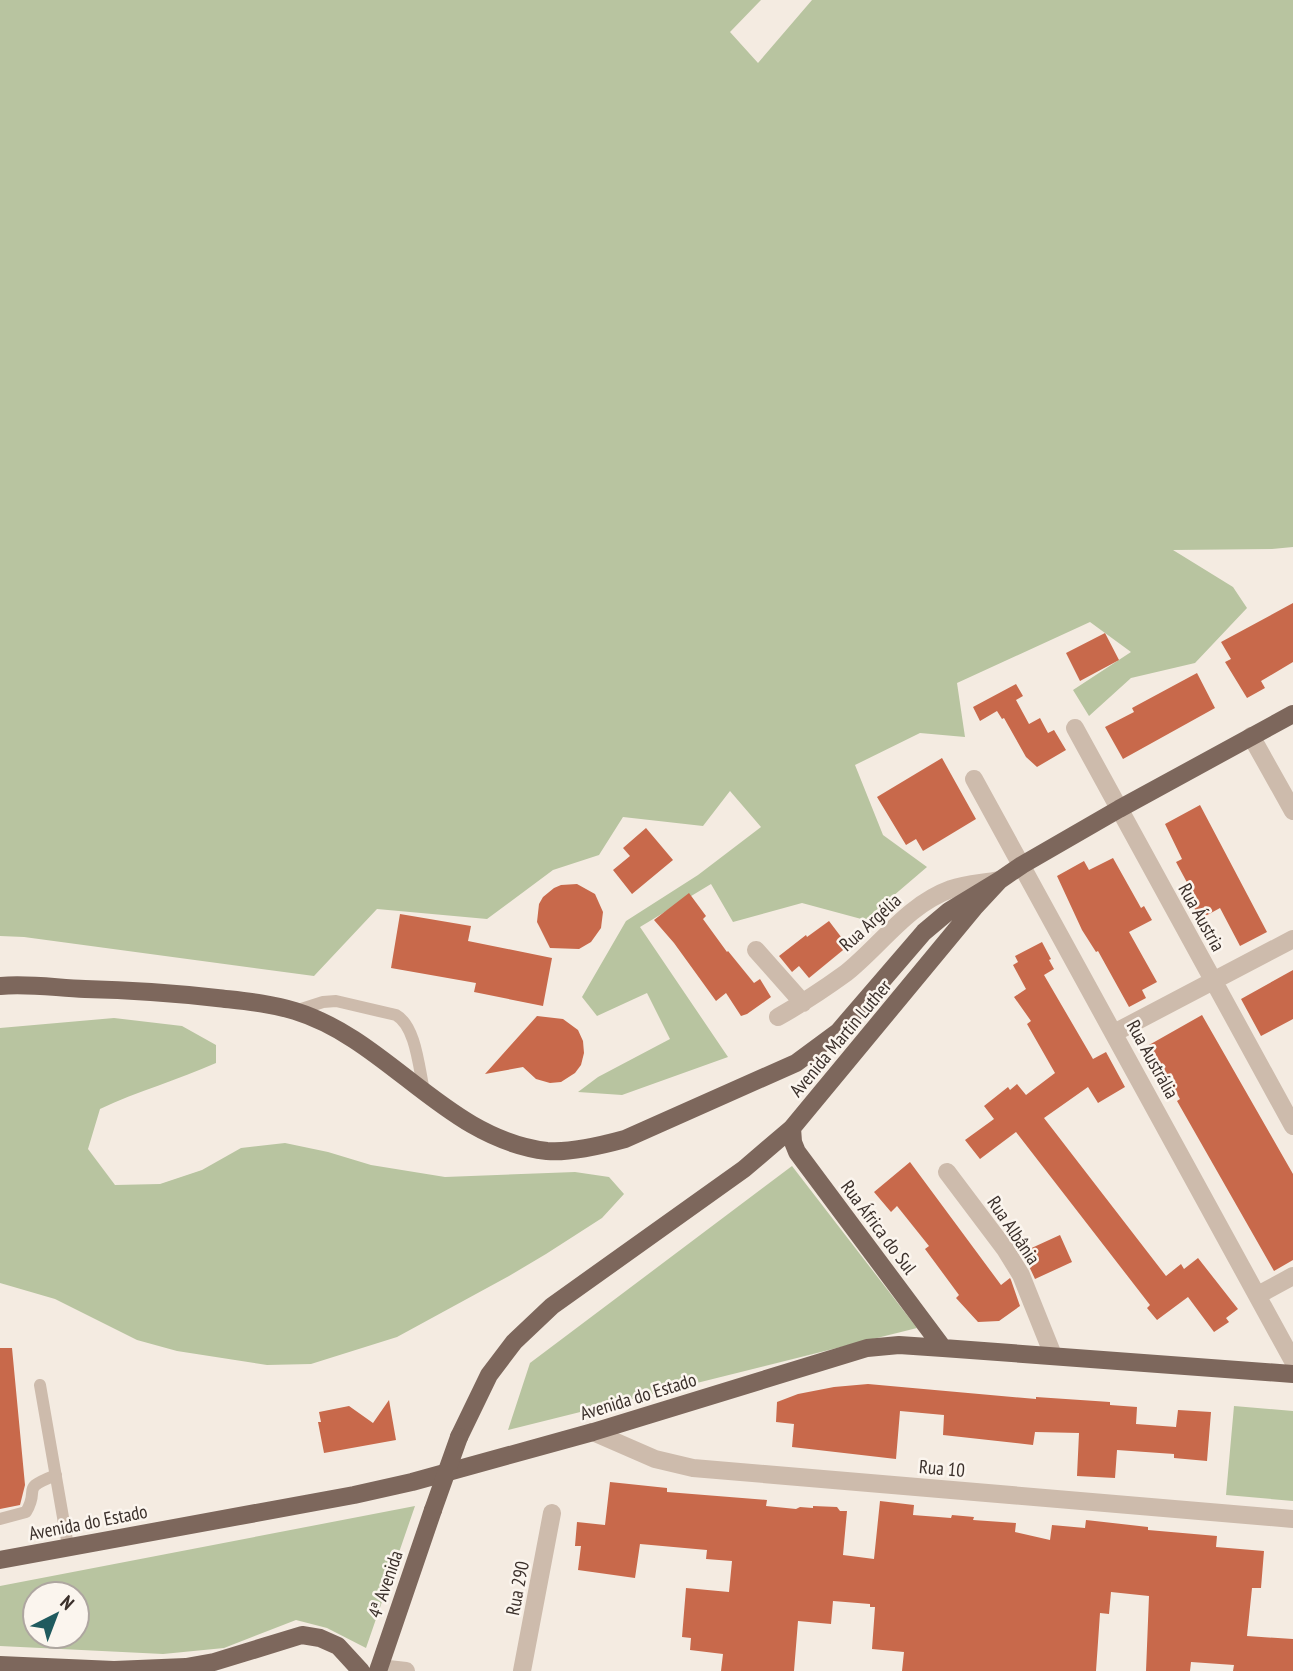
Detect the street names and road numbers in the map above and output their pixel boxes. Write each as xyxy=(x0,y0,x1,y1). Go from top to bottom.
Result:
street label: Rua Áustria xyxy=(1173,879,1231,955)
street label: Rua Argélia xyxy=(834,888,906,956)
street label: Avenida Martin Luther xyxy=(784,974,896,1101)
street label: Rua Austrália xyxy=(1122,1015,1184,1103)
street label: Rua África do Sul xyxy=(836,1175,922,1279)
street label: Rua Albânia xyxy=(982,1191,1046,1269)
street label: Avenida do Estado xyxy=(577,1367,699,1425)
street label: Rua 10 xyxy=(918,1454,966,1482)
street label: Avenida do Estado xyxy=(27,1499,149,1545)
street label: 4ª Avenida xyxy=(362,1547,408,1621)
street label: Rua 290 xyxy=(500,1559,534,1617)

